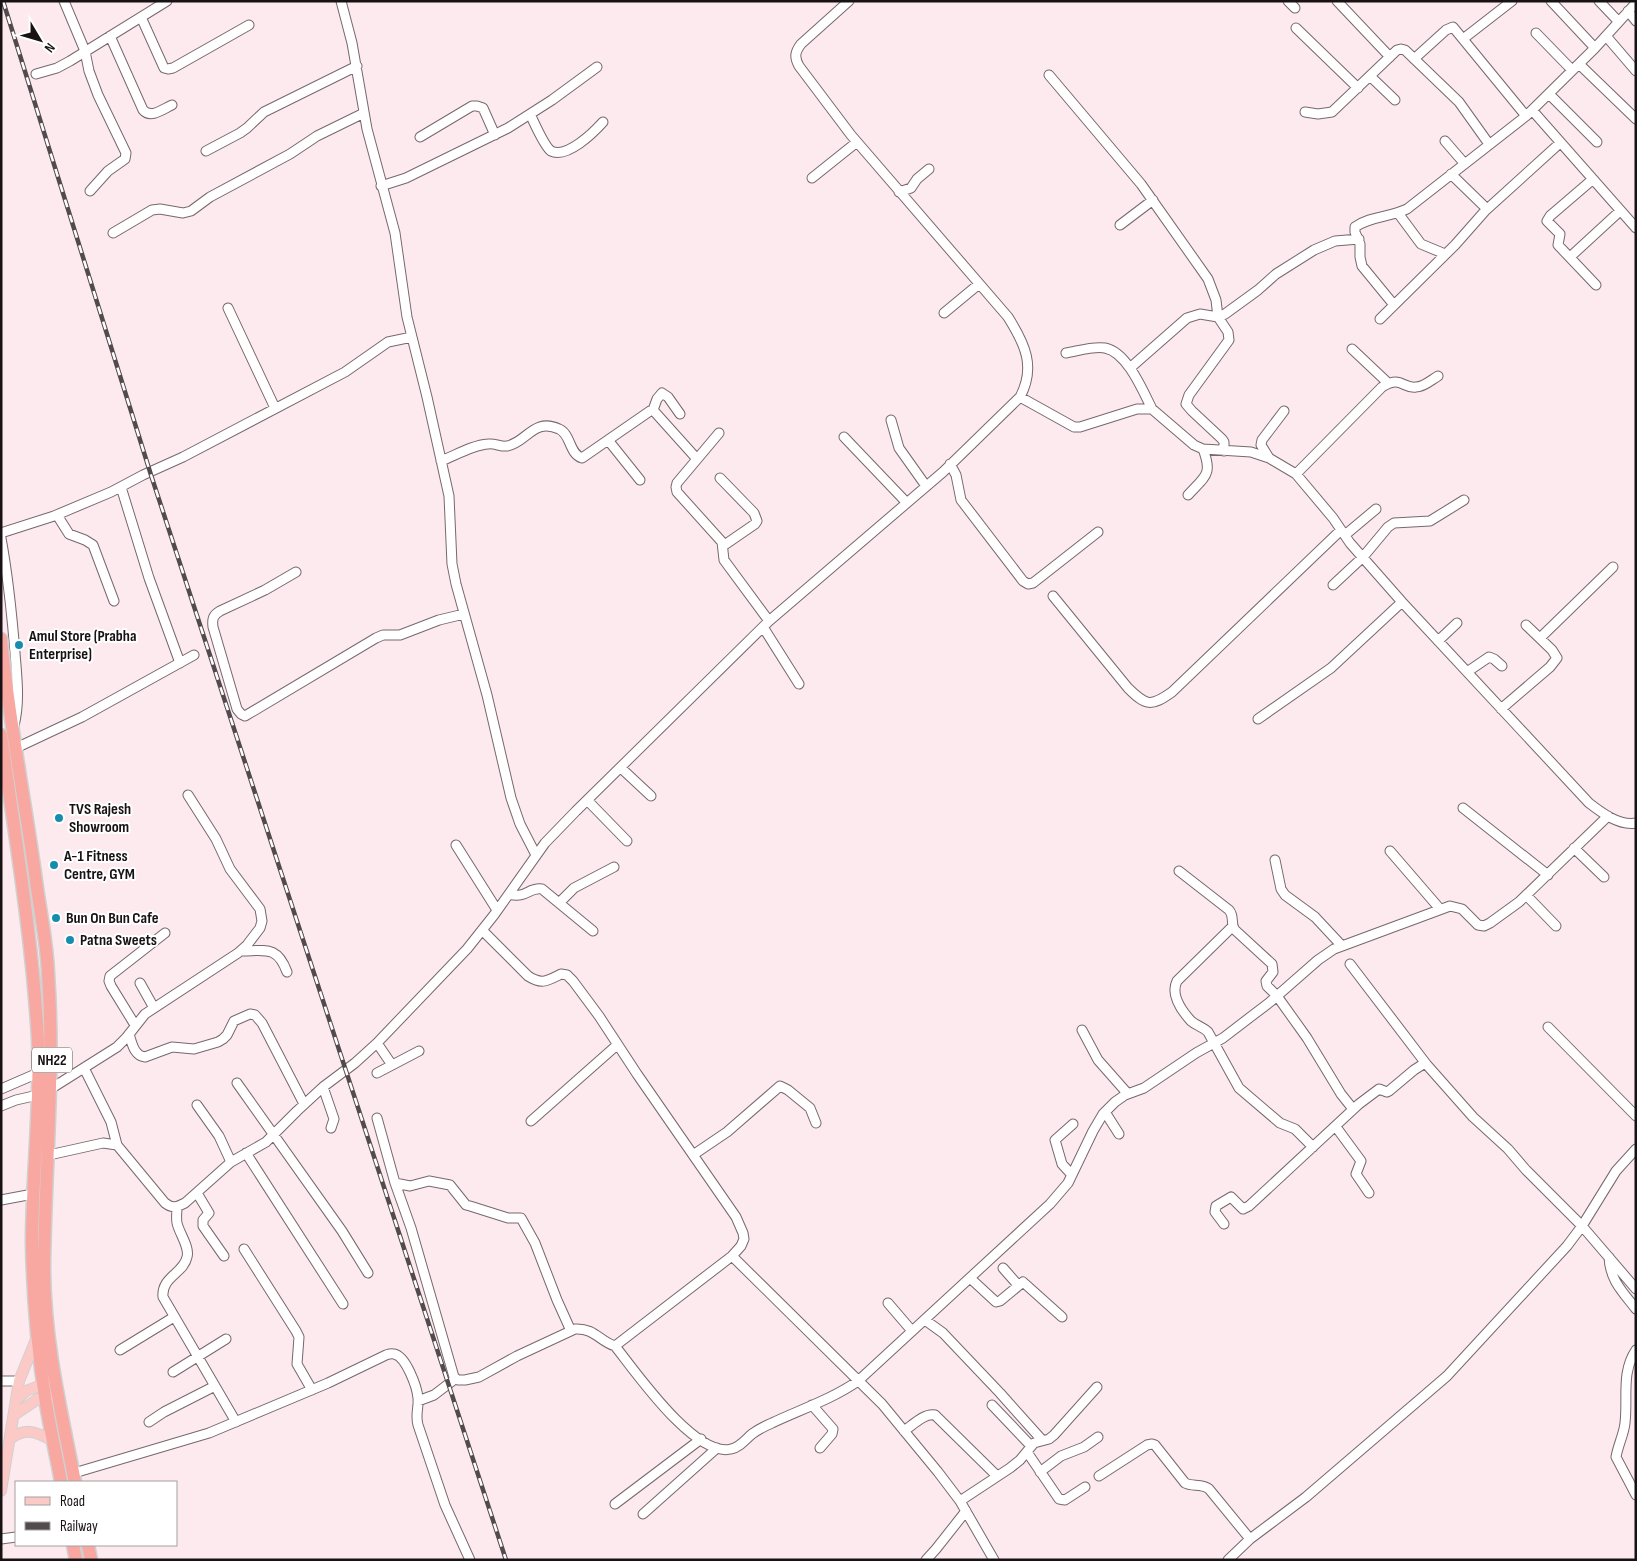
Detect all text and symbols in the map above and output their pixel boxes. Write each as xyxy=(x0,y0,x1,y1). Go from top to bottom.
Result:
north arrow xyxy=(15,15,65,65)
text: N xyxy=(41,40,59,56)
place label: Amul Store (Prabha Enterprise) xyxy=(28,627,136,664)
marker: Amul Store (Prabha Enterprise) xyxy=(13,639,25,651)
place label: TVS Rajesh Showroom xyxy=(69,800,131,837)
marker: TVS Rajesh Showroom xyxy=(53,812,65,824)
place label: A-1 Fitness Centre, GYM xyxy=(63,847,135,884)
marker: A-1 Fitness Centre, GYM xyxy=(48,859,60,871)
place label: Bun On Bun Cafe xyxy=(66,909,159,928)
marker: Bun On Bun Cafe xyxy=(50,912,62,924)
place label: Patna Sweets xyxy=(80,931,157,950)
marker: Patna Sweets xyxy=(64,934,76,946)
road number: NH22 xyxy=(32,1048,72,1072)
legend xyxy=(15,1481,178,1546)
text: Road xyxy=(60,1492,85,1511)
text: Railway xyxy=(60,1517,98,1536)

